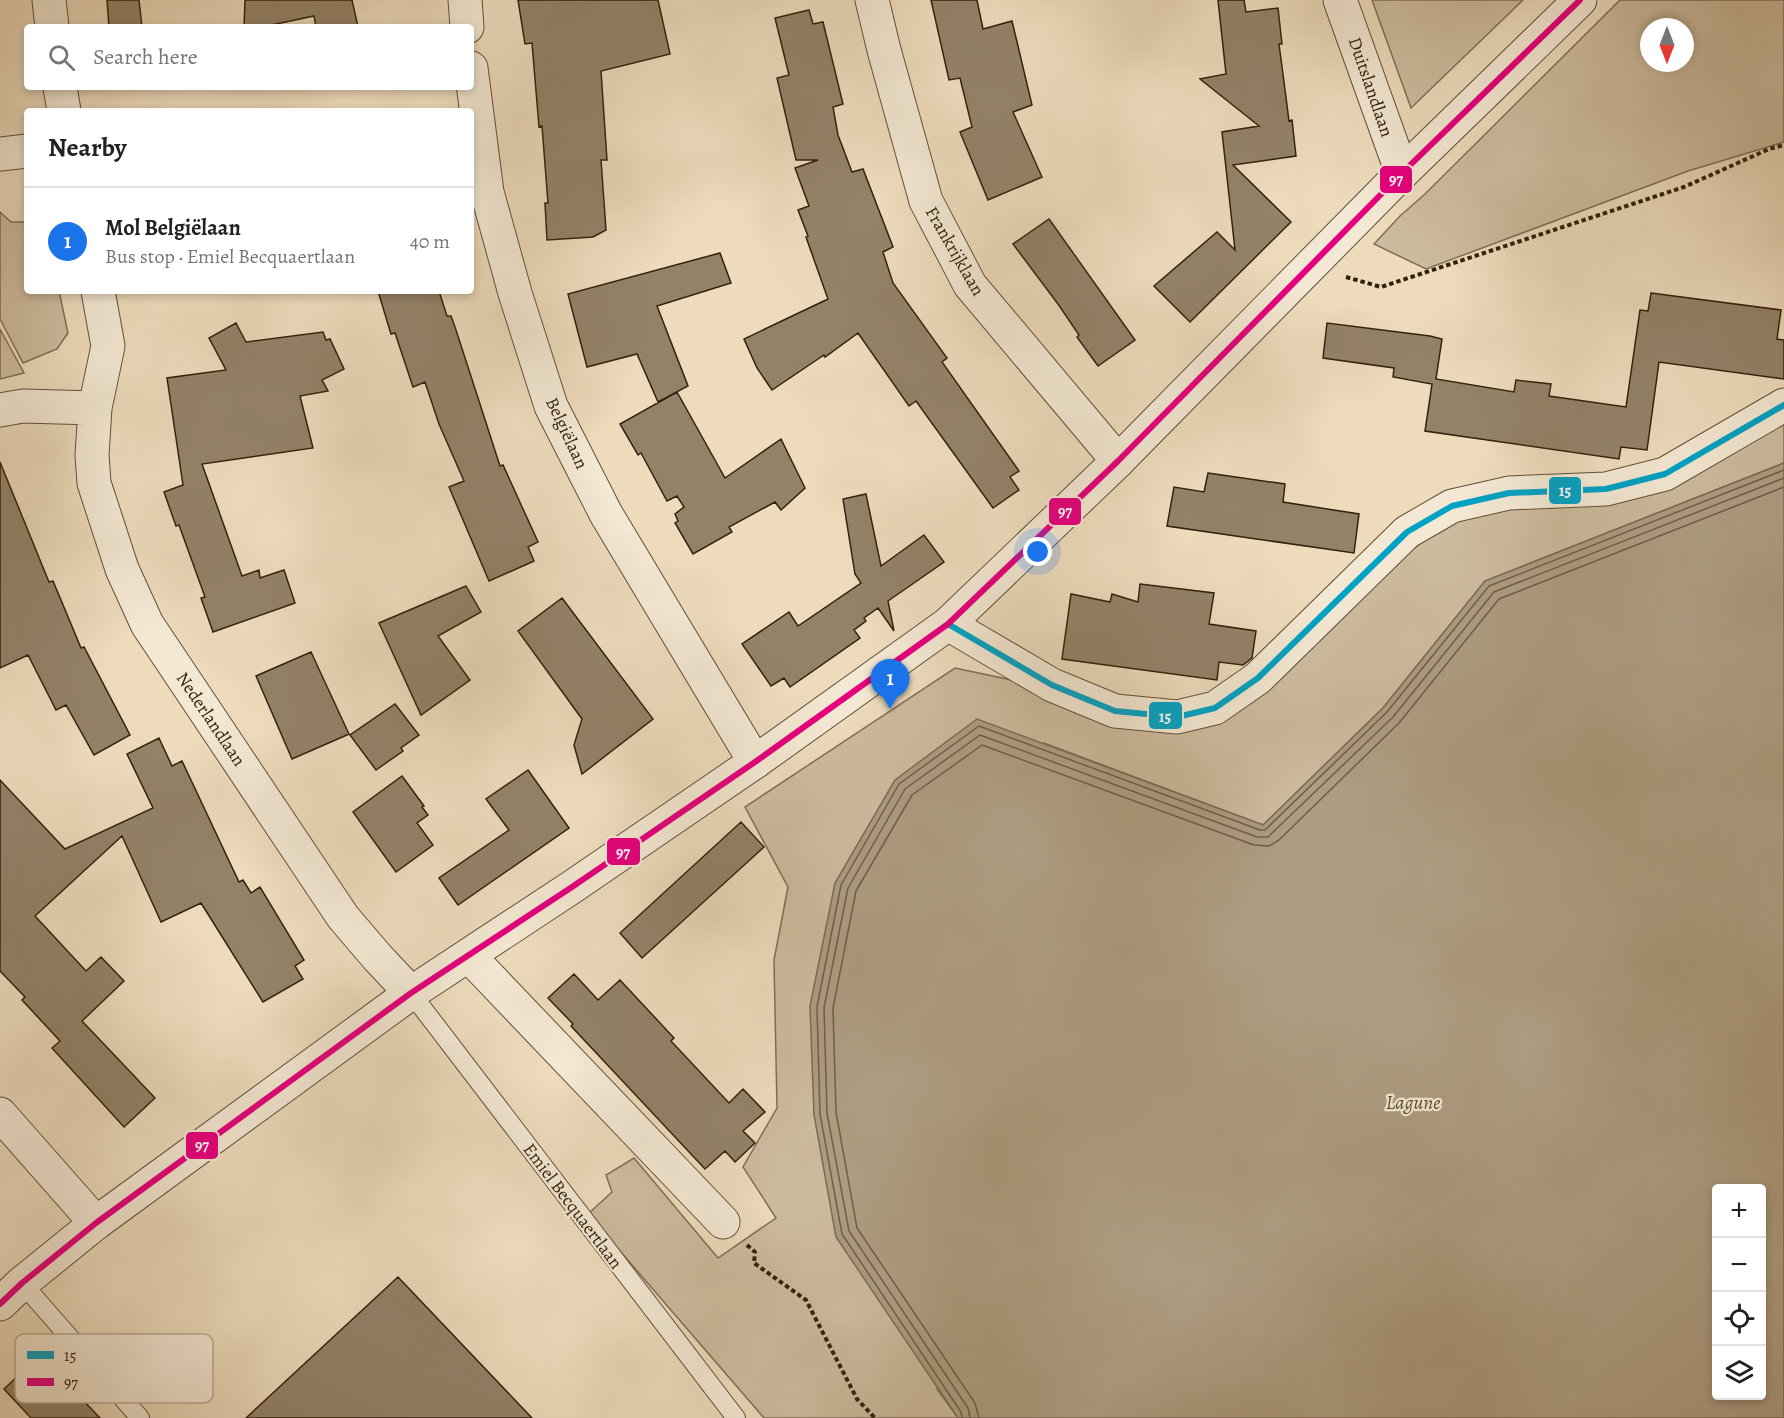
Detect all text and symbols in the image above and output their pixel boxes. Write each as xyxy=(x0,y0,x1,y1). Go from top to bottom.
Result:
north arrow xyxy=(1640,18,1694,72)
search box xyxy=(24,24,474,90)
street label: Duitslandlaan xyxy=(1343,34,1399,140)
icon: search xyxy=(45,41,78,74)
text: Search here xyxy=(93,42,198,72)
text: Nearby xyxy=(48,130,127,165)
line badge: 97 xyxy=(1379,165,1413,194)
text: 97 xyxy=(1389,169,1403,191)
street label: Frankrijklaan xyxy=(920,202,990,300)
text: Mol Belgiëlaan xyxy=(105,213,241,243)
text: 1 xyxy=(64,228,71,255)
text: 40 m xyxy=(410,228,450,255)
text: Bus stop · Emiel Becquaertlaan xyxy=(105,243,355,270)
street label: Belgiëlaan xyxy=(540,393,594,473)
line badge: 15 xyxy=(1548,476,1582,505)
text: 15 xyxy=(1559,480,1571,502)
line badge: 97 xyxy=(1048,497,1082,526)
text: 97 xyxy=(1058,501,1072,523)
your location xyxy=(1023,537,1052,566)
pin: 1 xyxy=(870,660,910,709)
street label: Nederlandlaan xyxy=(171,667,251,771)
line badge: 15 xyxy=(1148,701,1183,730)
text: 15 xyxy=(1159,706,1171,728)
line badge: 97 xyxy=(606,837,641,866)
text: 97 xyxy=(616,842,630,864)
water label: Lagune xyxy=(1386,1089,1440,1116)
line badge: 97 xyxy=(185,1131,219,1160)
text: 97 xyxy=(195,1135,209,1157)
street label: Emiel Becquaertlaan xyxy=(518,1138,628,1274)
map controls xyxy=(1712,1184,1766,1400)
button: + xyxy=(1712,1184,1766,1238)
button: − xyxy=(1712,1238,1766,1292)
button: locate xyxy=(1712,1292,1766,1346)
legend xyxy=(15,1334,213,1403)
text: 15 xyxy=(64,1345,76,1367)
button: layers xyxy=(1712,1346,1766,1400)
text: 97 xyxy=(64,1372,78,1394)

